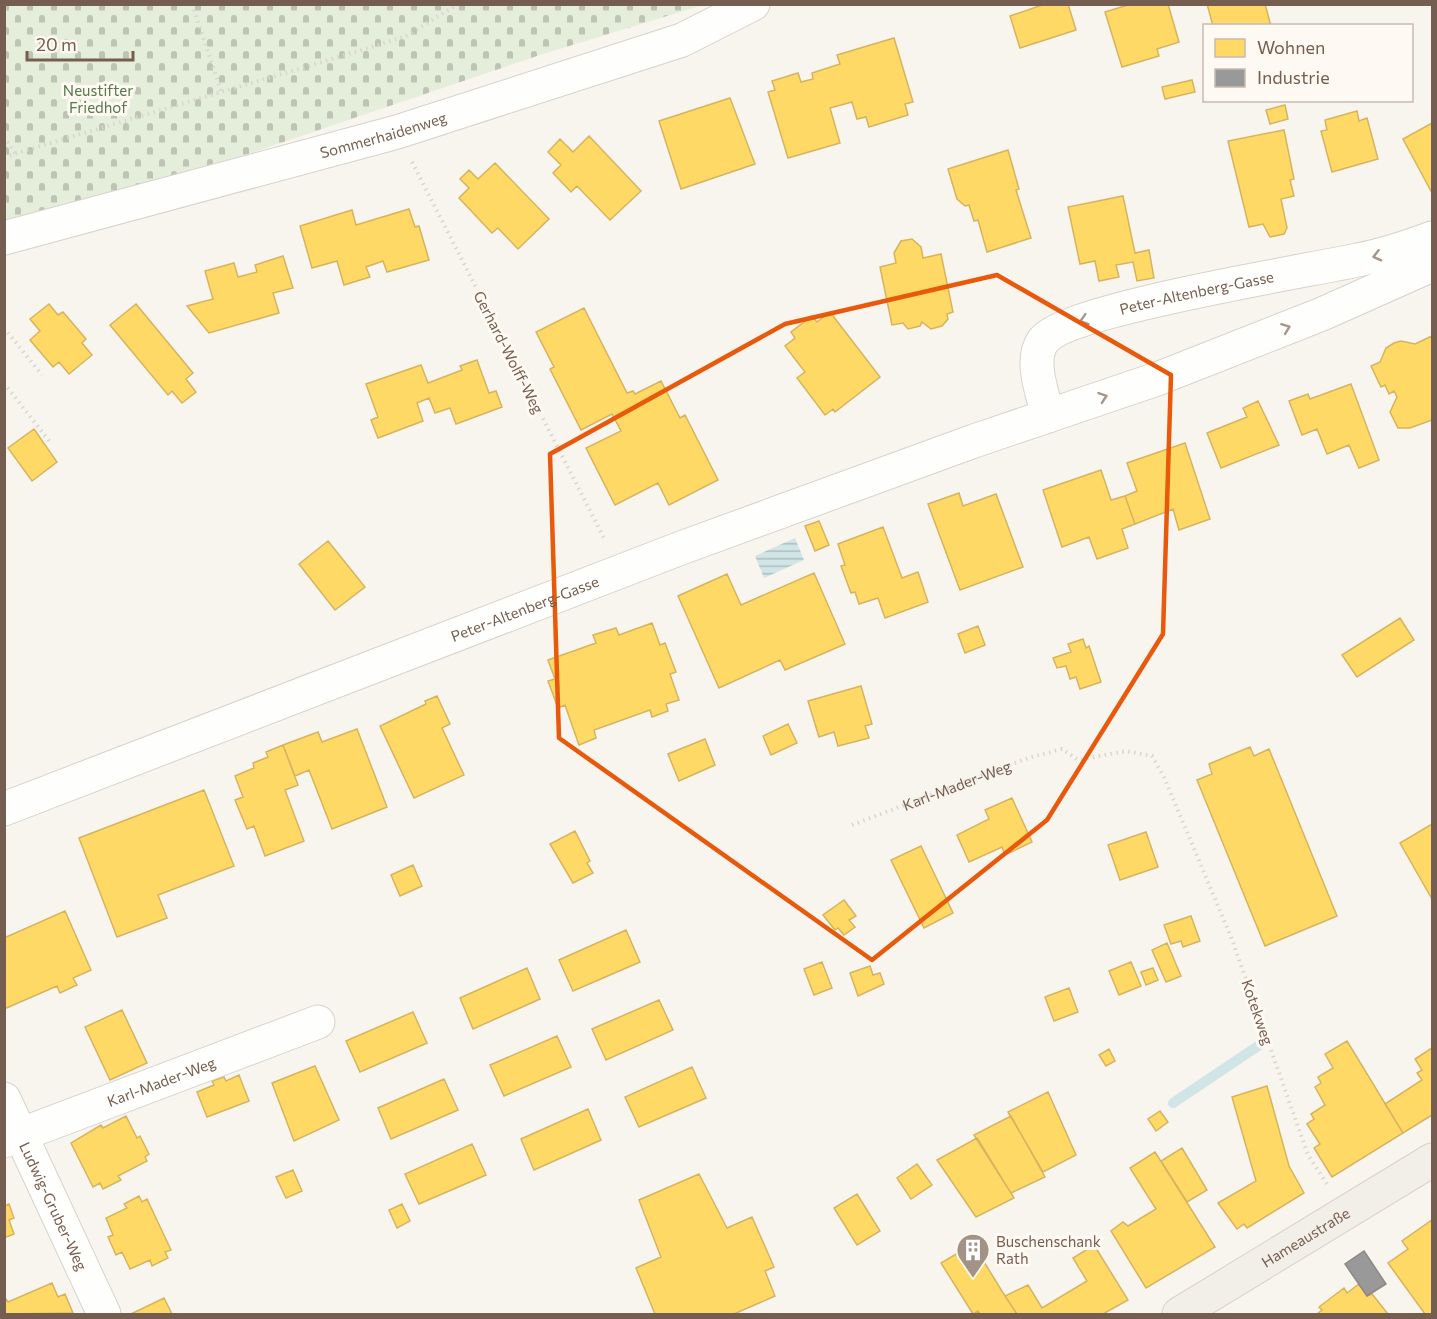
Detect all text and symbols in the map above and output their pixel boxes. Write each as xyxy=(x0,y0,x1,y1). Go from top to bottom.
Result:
scale bar xyxy=(27,24,134,62)
legend xyxy=(1203,24,1413,102)
text: 20 m xyxy=(36,33,77,55)
text: Wohnen xyxy=(1257,36,1325,58)
text: Industrie xyxy=(1257,66,1330,88)
park label: Neustifter Friedhof xyxy=(63,81,133,116)
street label: Sommerhaidenweg xyxy=(318,108,449,161)
one-way arrow xyxy=(1372,248,1382,261)
street label: Peter-Altenberg-Gasse xyxy=(1117,267,1275,318)
street label: Gerhard-Wolff-Weg xyxy=(470,288,548,416)
one-way arrow xyxy=(1079,313,1090,325)
one-way arrow xyxy=(1280,323,1291,336)
one-way arrow xyxy=(1097,392,1108,404)
street label: Peter-Altenberg-Gasse xyxy=(448,572,601,645)
street label: Karl-Mader-Weg xyxy=(900,756,1013,814)
street label: Kotekweg xyxy=(1238,977,1278,1047)
street label: Karl-Mader-Weg xyxy=(104,1053,218,1110)
street label: Ludwig-Gruber-Weg xyxy=(16,1139,91,1273)
street label: Hameaustraße xyxy=(1258,1203,1353,1271)
building icon: Buschenschank Rath xyxy=(955,1232,991,1279)
place label: Buschenschank Rath xyxy=(996,1232,1101,1267)

